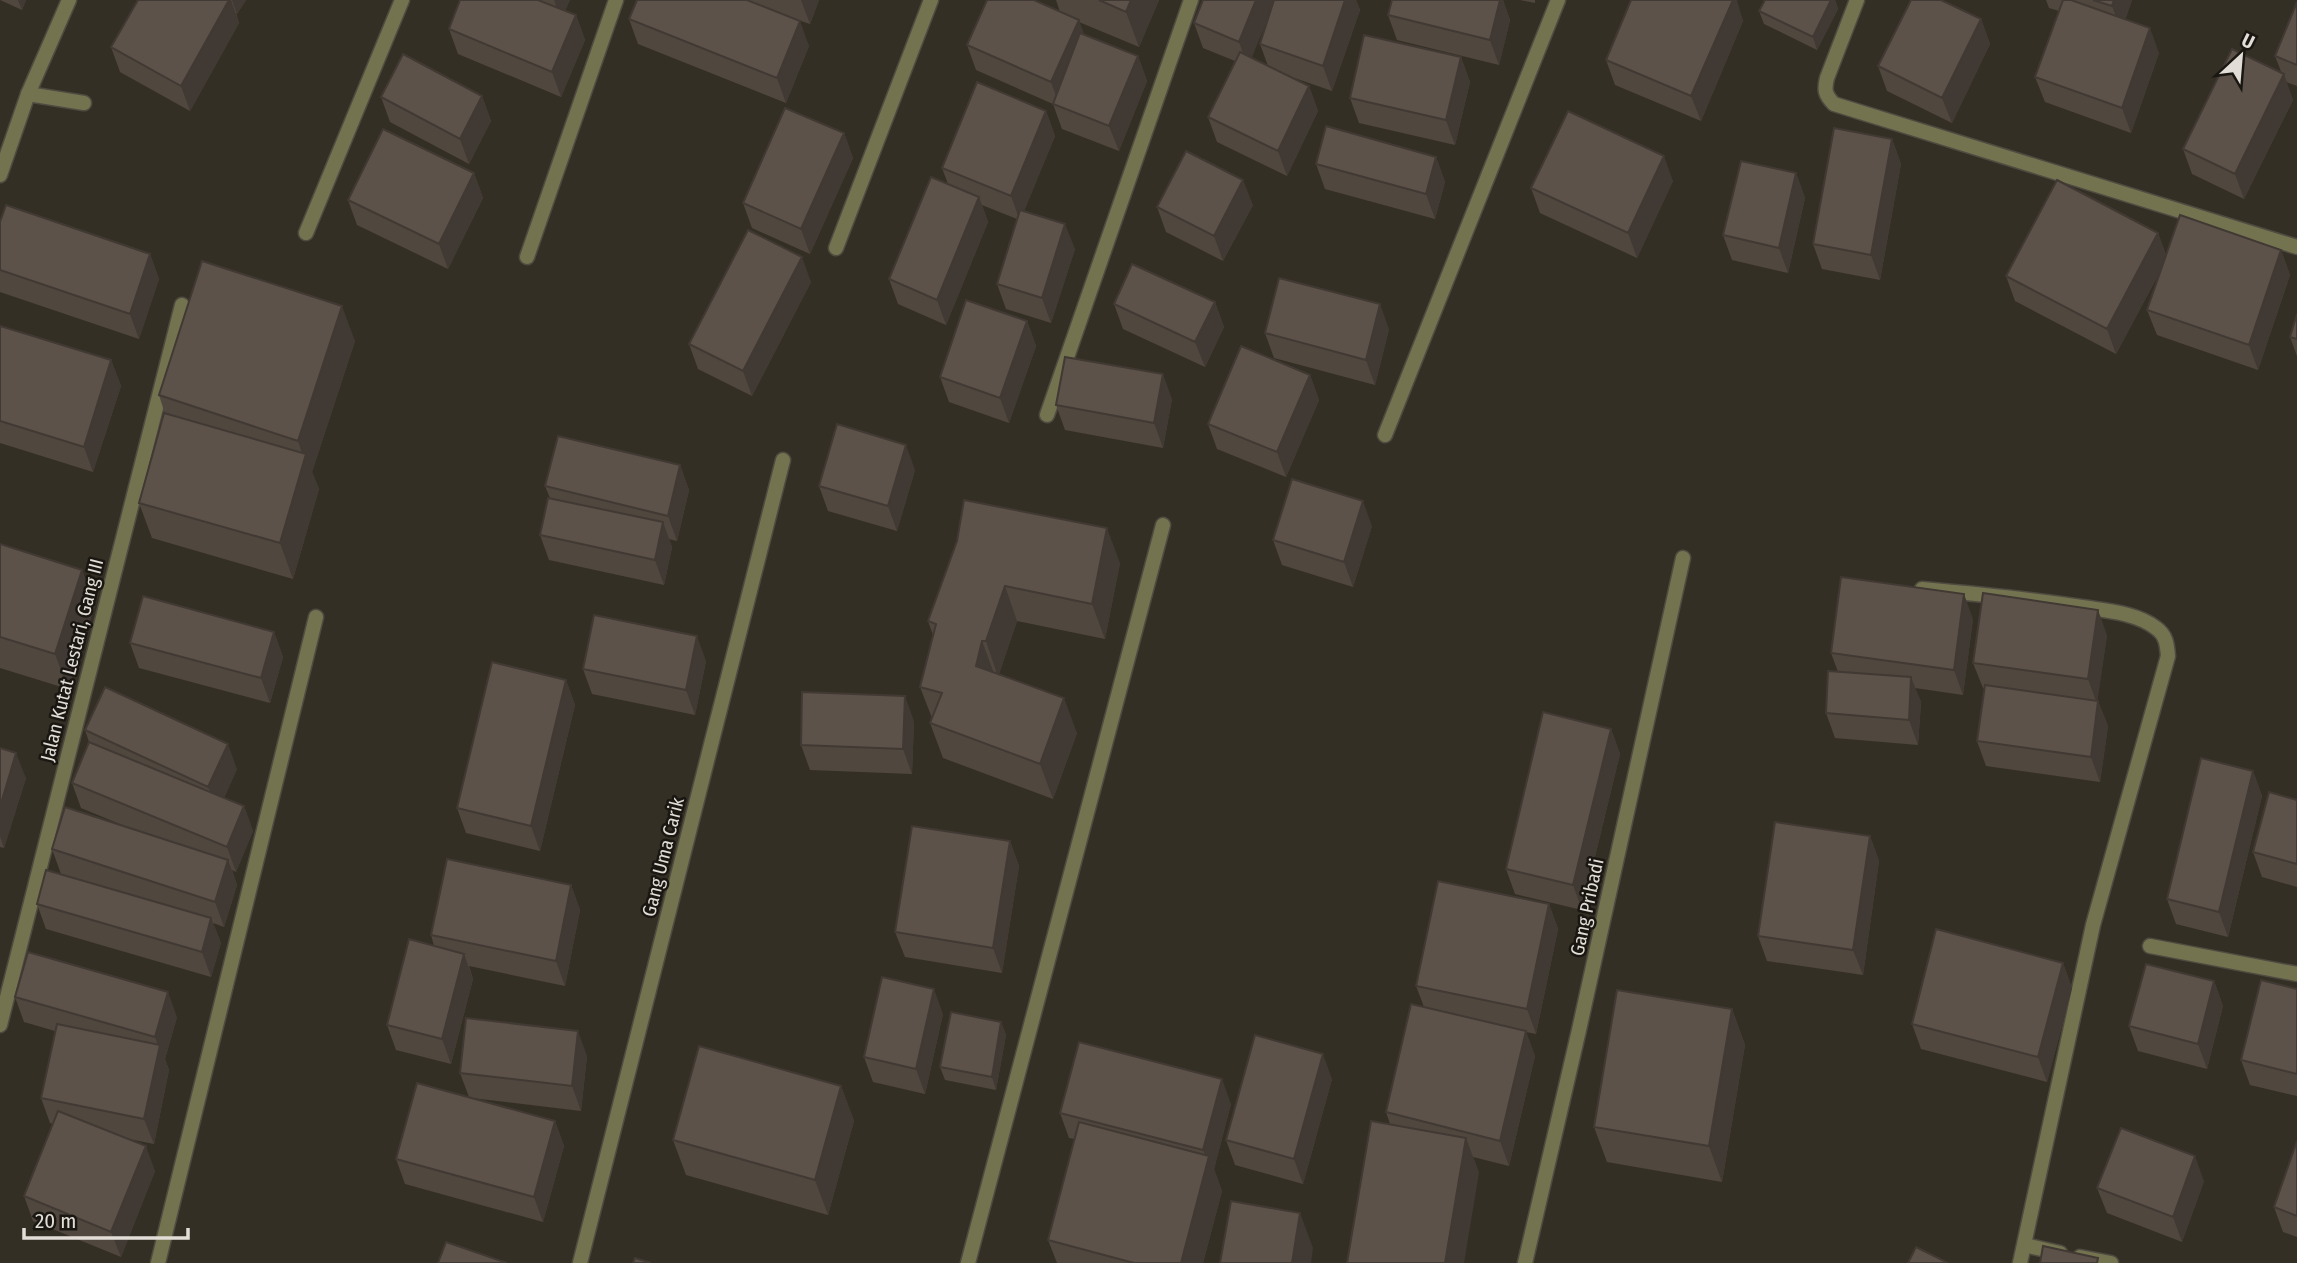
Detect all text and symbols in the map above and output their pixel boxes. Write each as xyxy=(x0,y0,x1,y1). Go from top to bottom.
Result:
north arrow xyxy=(2206,21,2276,91)
text: U xyxy=(2238,28,2258,54)
street label: Jalan Kutat Lestari, Gang III xyxy=(36,556,108,764)
street label: Gang Uma Carik xyxy=(637,795,689,919)
street label: Gang Pribadi xyxy=(1565,856,1609,958)
scale bar xyxy=(24,1196,189,1240)
text: 20 m xyxy=(35,1208,76,1234)

